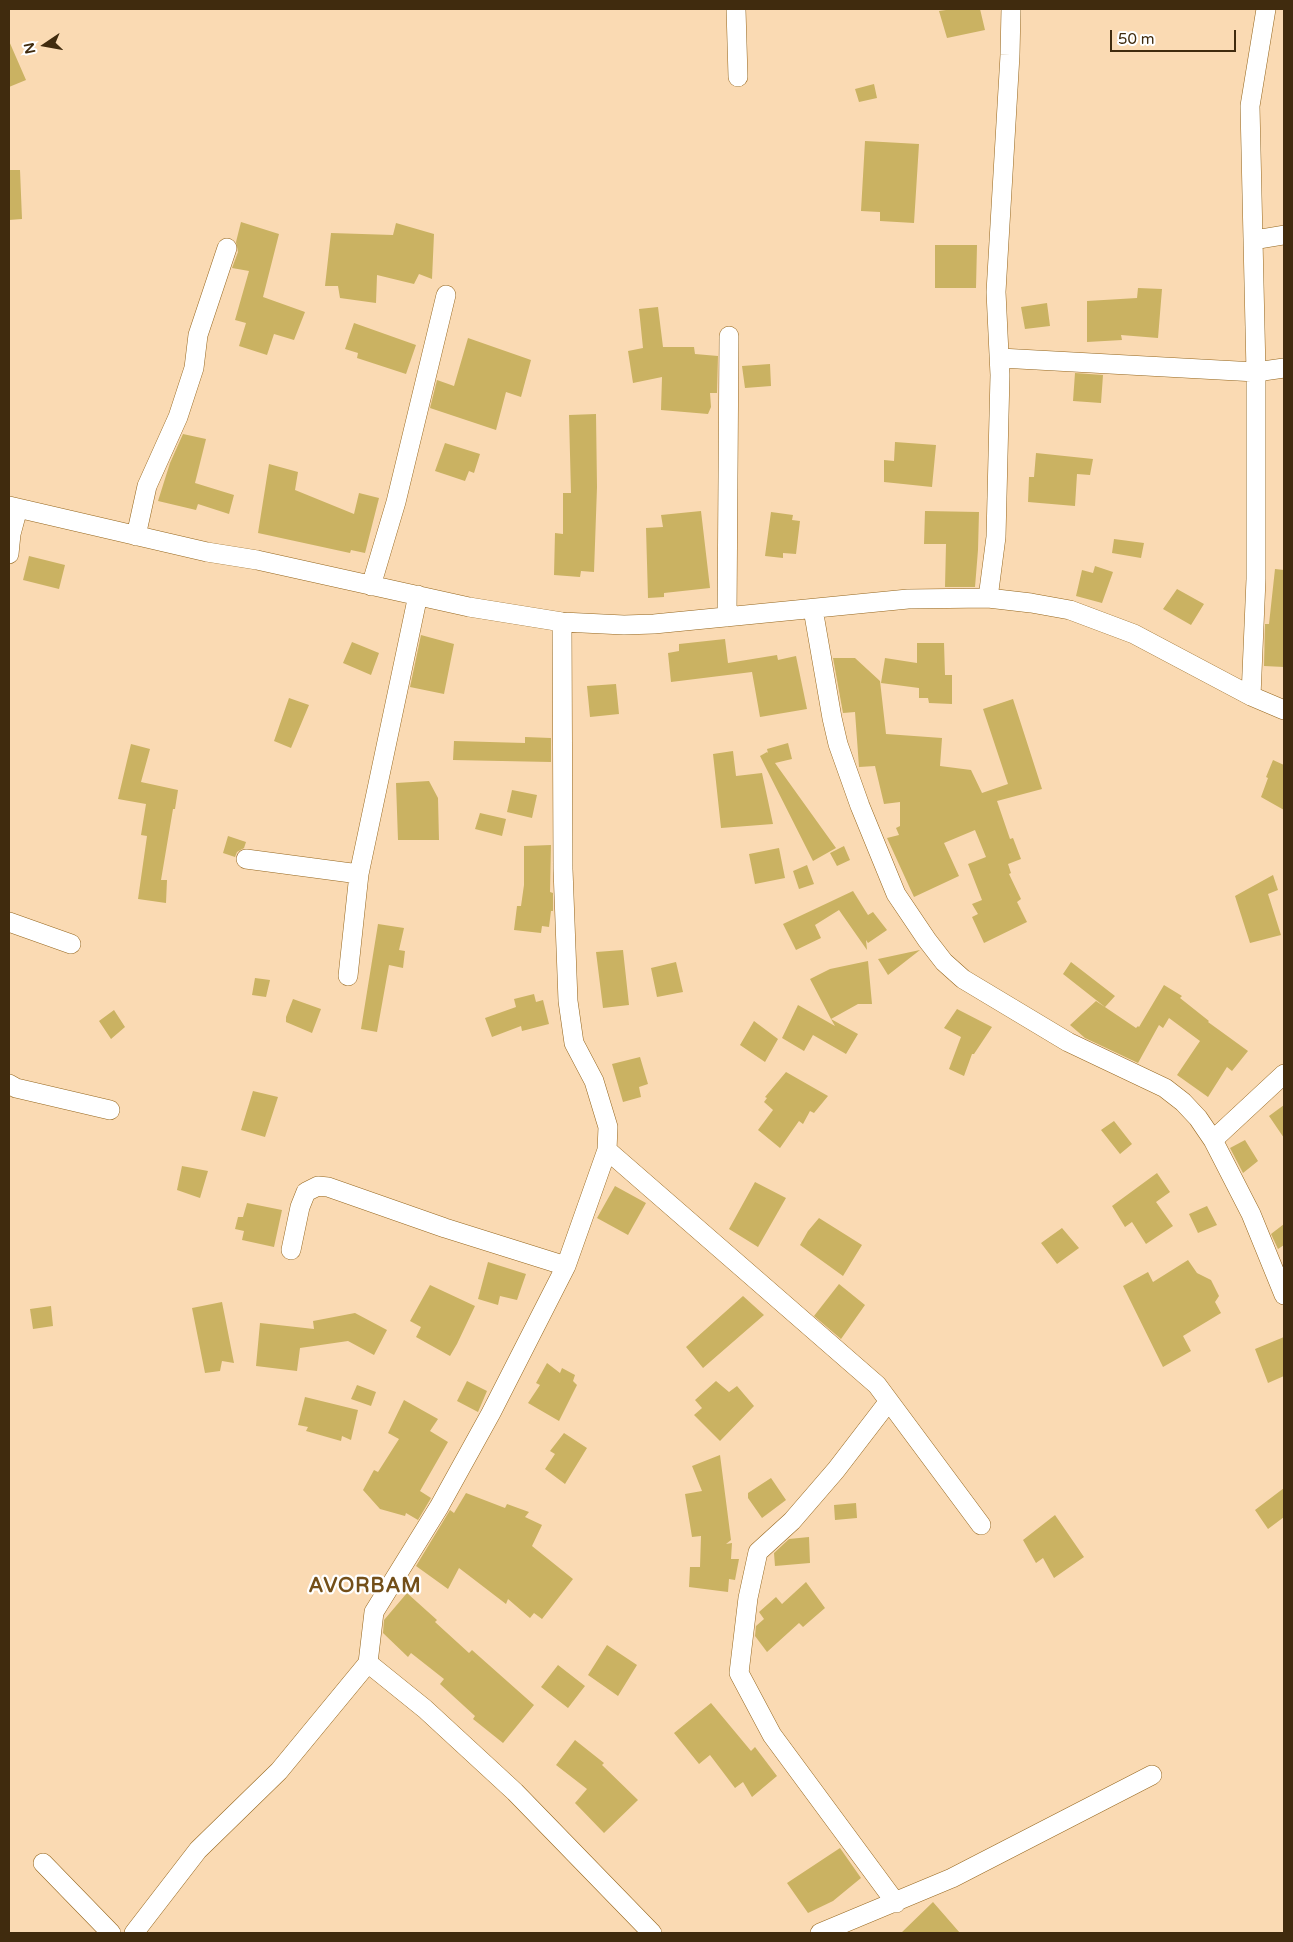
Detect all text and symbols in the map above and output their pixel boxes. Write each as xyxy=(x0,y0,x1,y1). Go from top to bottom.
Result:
north arrow xyxy=(20,20,70,70)
scale bar xyxy=(1113,20,1239,52)
text: 50 m xyxy=(1118,30,1155,48)
text: N xyxy=(20,41,39,55)
district label: AVORBAM xyxy=(308,1575,422,1599)

